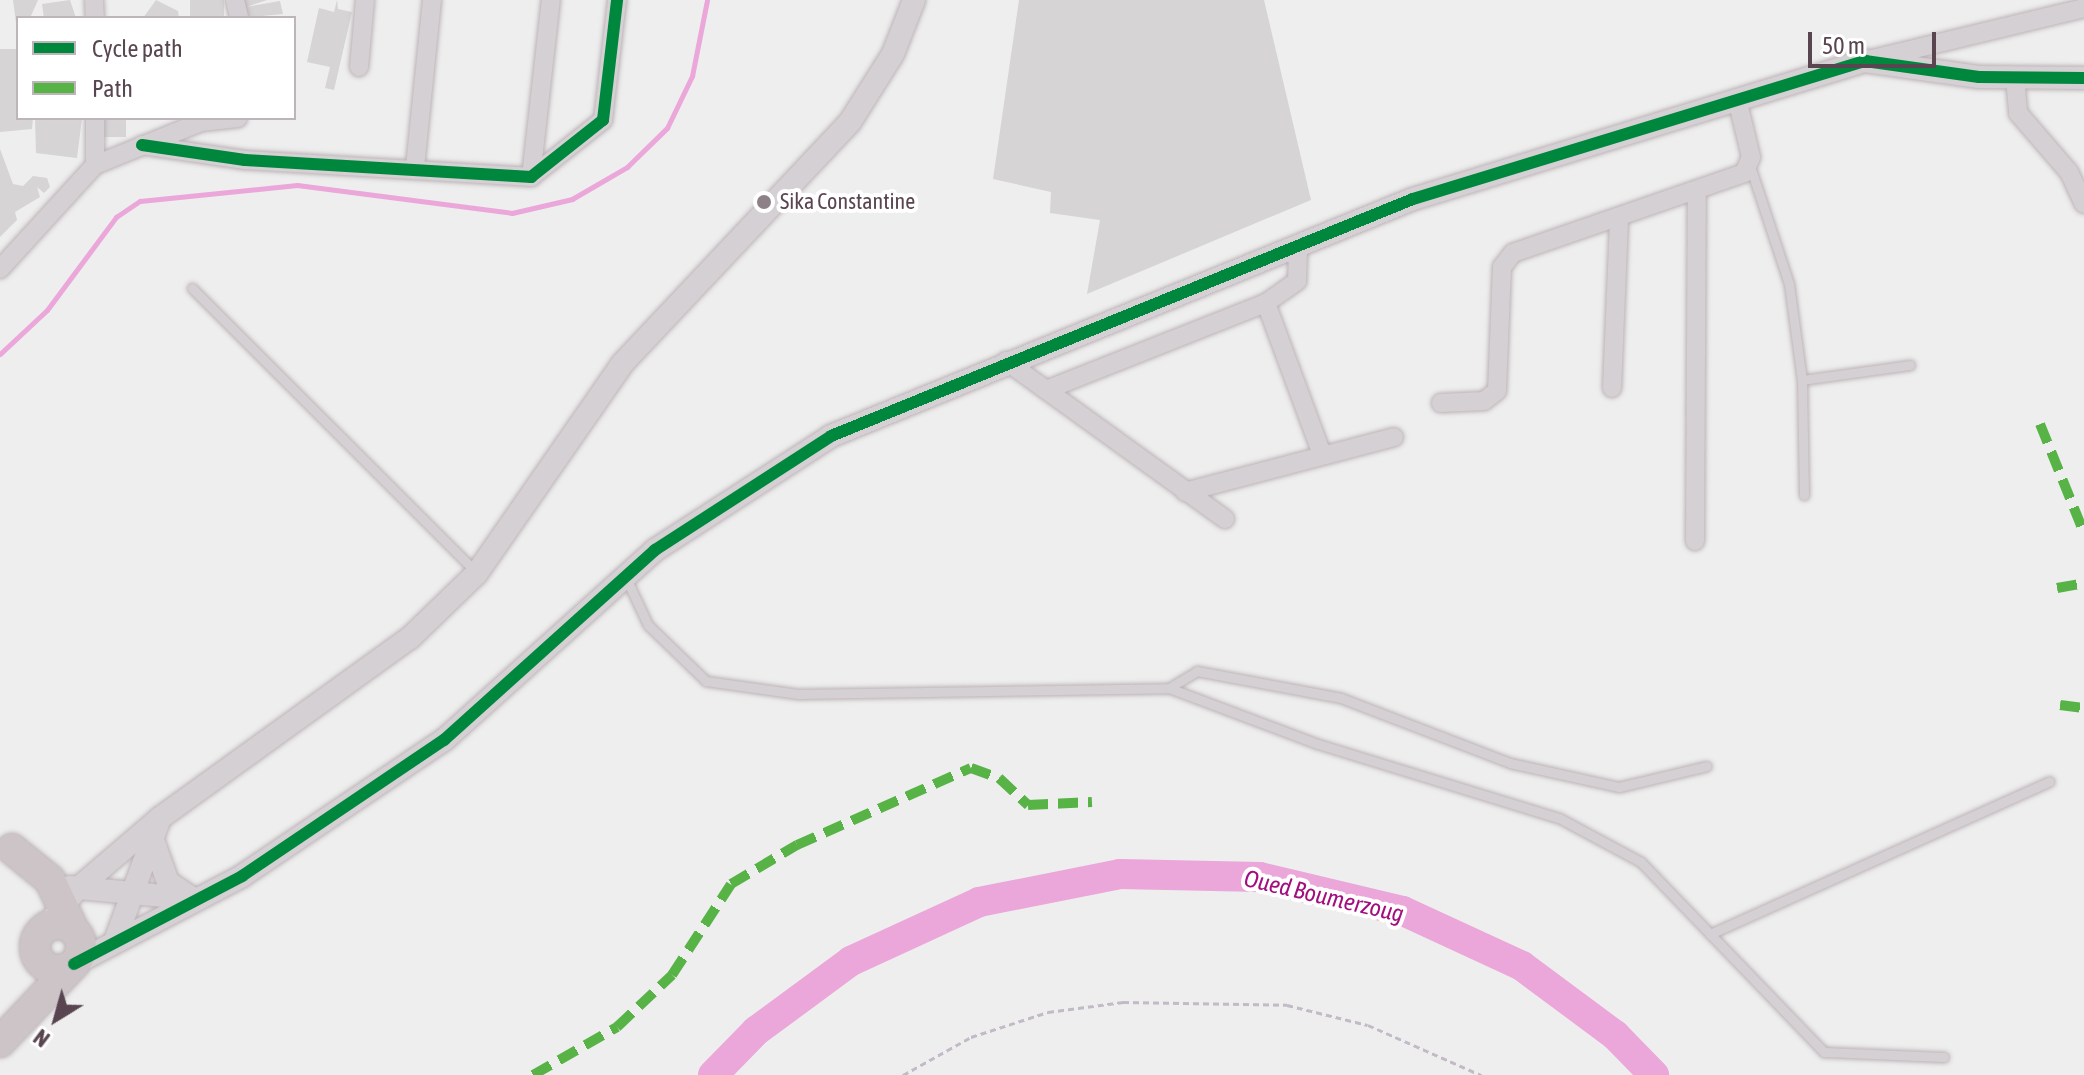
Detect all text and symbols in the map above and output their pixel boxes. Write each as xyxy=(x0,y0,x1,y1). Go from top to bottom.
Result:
legend xyxy=(16,16,296,120)
scale bar xyxy=(1812,16,1940,66)
text: 50 m xyxy=(1822,32,1865,59)
text: Cycle path xyxy=(92,35,183,62)
text: Path xyxy=(92,75,133,102)
place label: Sika Constantine xyxy=(780,189,915,215)
marker: Sika Constantine xyxy=(755,193,773,211)
water label: Oued Boumerzoug xyxy=(1241,864,1407,928)
north arrow xyxy=(16,979,96,1059)
text: N xyxy=(29,1024,55,1052)

